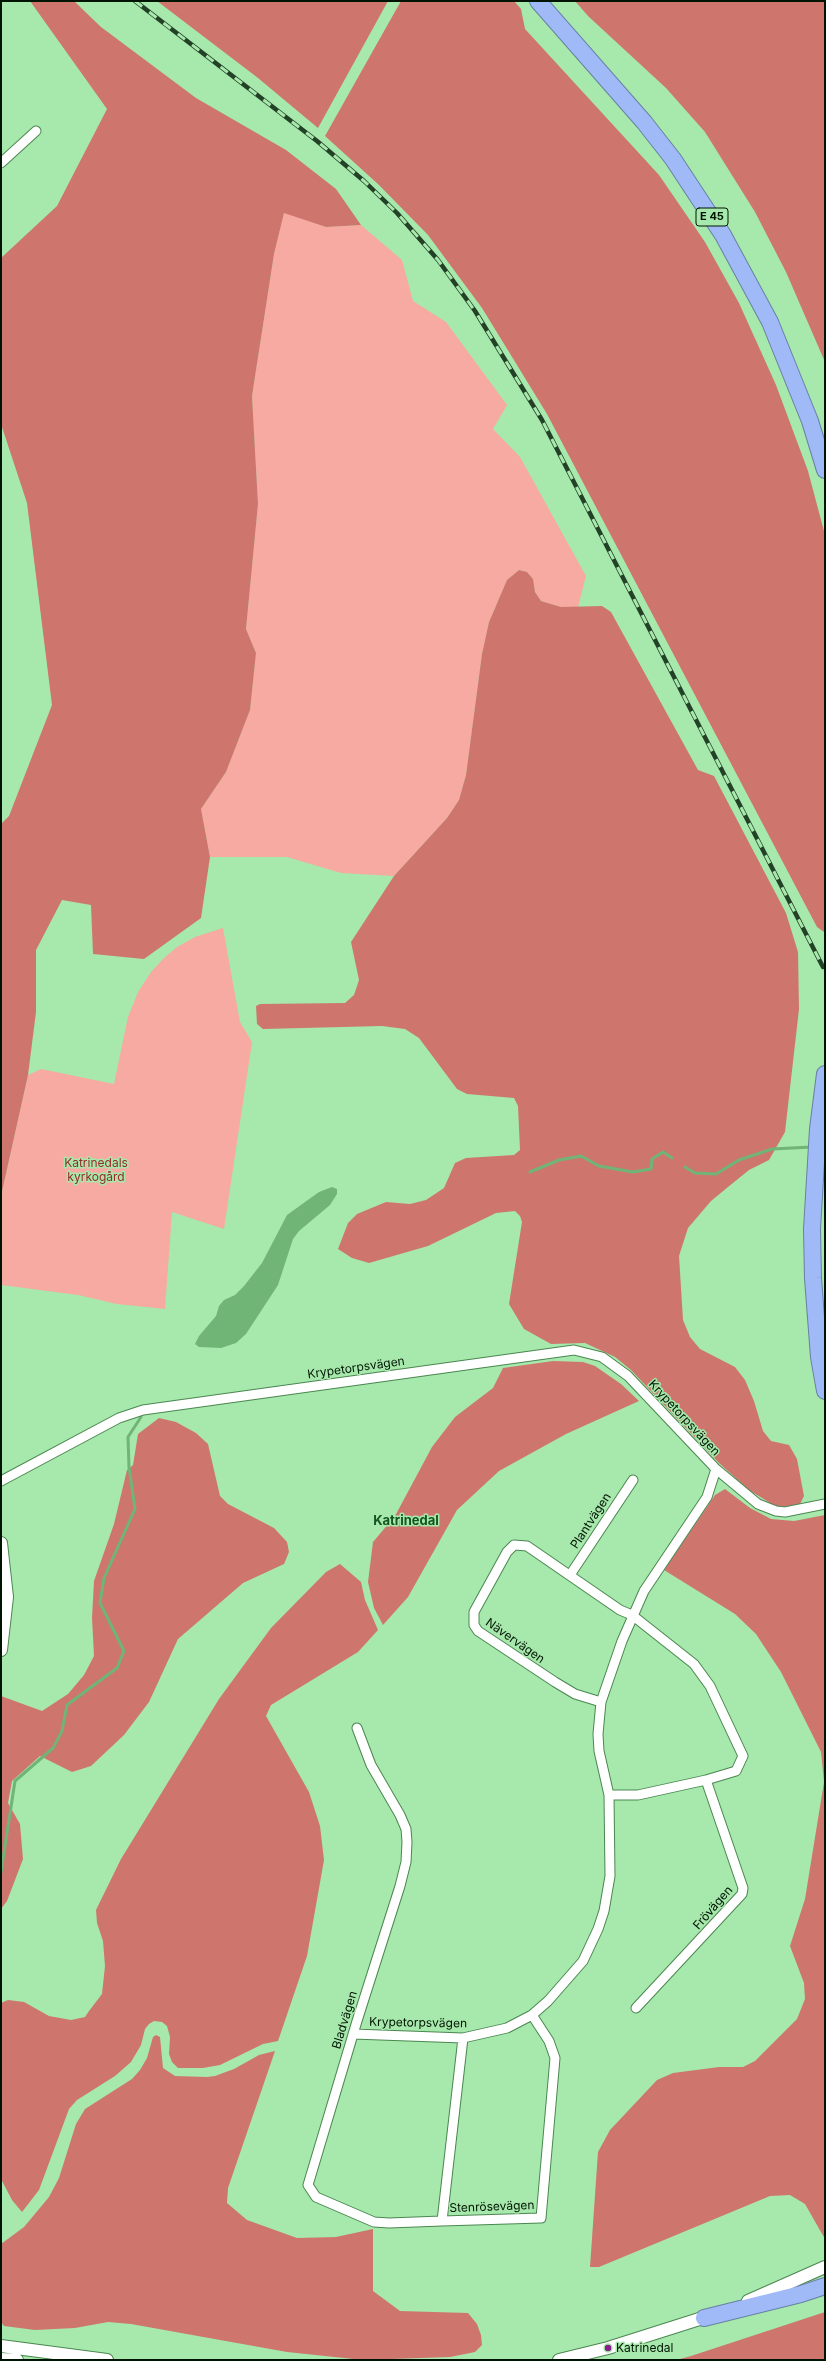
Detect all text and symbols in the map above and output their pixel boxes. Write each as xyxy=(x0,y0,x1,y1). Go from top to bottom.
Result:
road number: E 45 xyxy=(696,208,728,226)
park label: Katrinedals kyrkogård xyxy=(64,1156,128,1184)
street label: Krypetorpsvägen xyxy=(306,1354,406,1382)
street label: Krypetorpsvägen xyxy=(645,1377,723,1459)
street label: Plantvägen xyxy=(568,1490,614,1552)
district label: Katrinedal xyxy=(373,1513,439,1529)
street label: Nävervägen xyxy=(483,1615,547,1667)
street label: Frövägen xyxy=(690,1883,736,1933)
street label: Bladvägen xyxy=(329,1989,361,2051)
street label: Krypetorpsvägen xyxy=(369,2015,467,2031)
street label: Stenrösevägen xyxy=(449,2198,535,2216)
place label: Katrinedal xyxy=(616,2341,673,2355)
marker: Katrinedal xyxy=(603,2343,613,2353)

